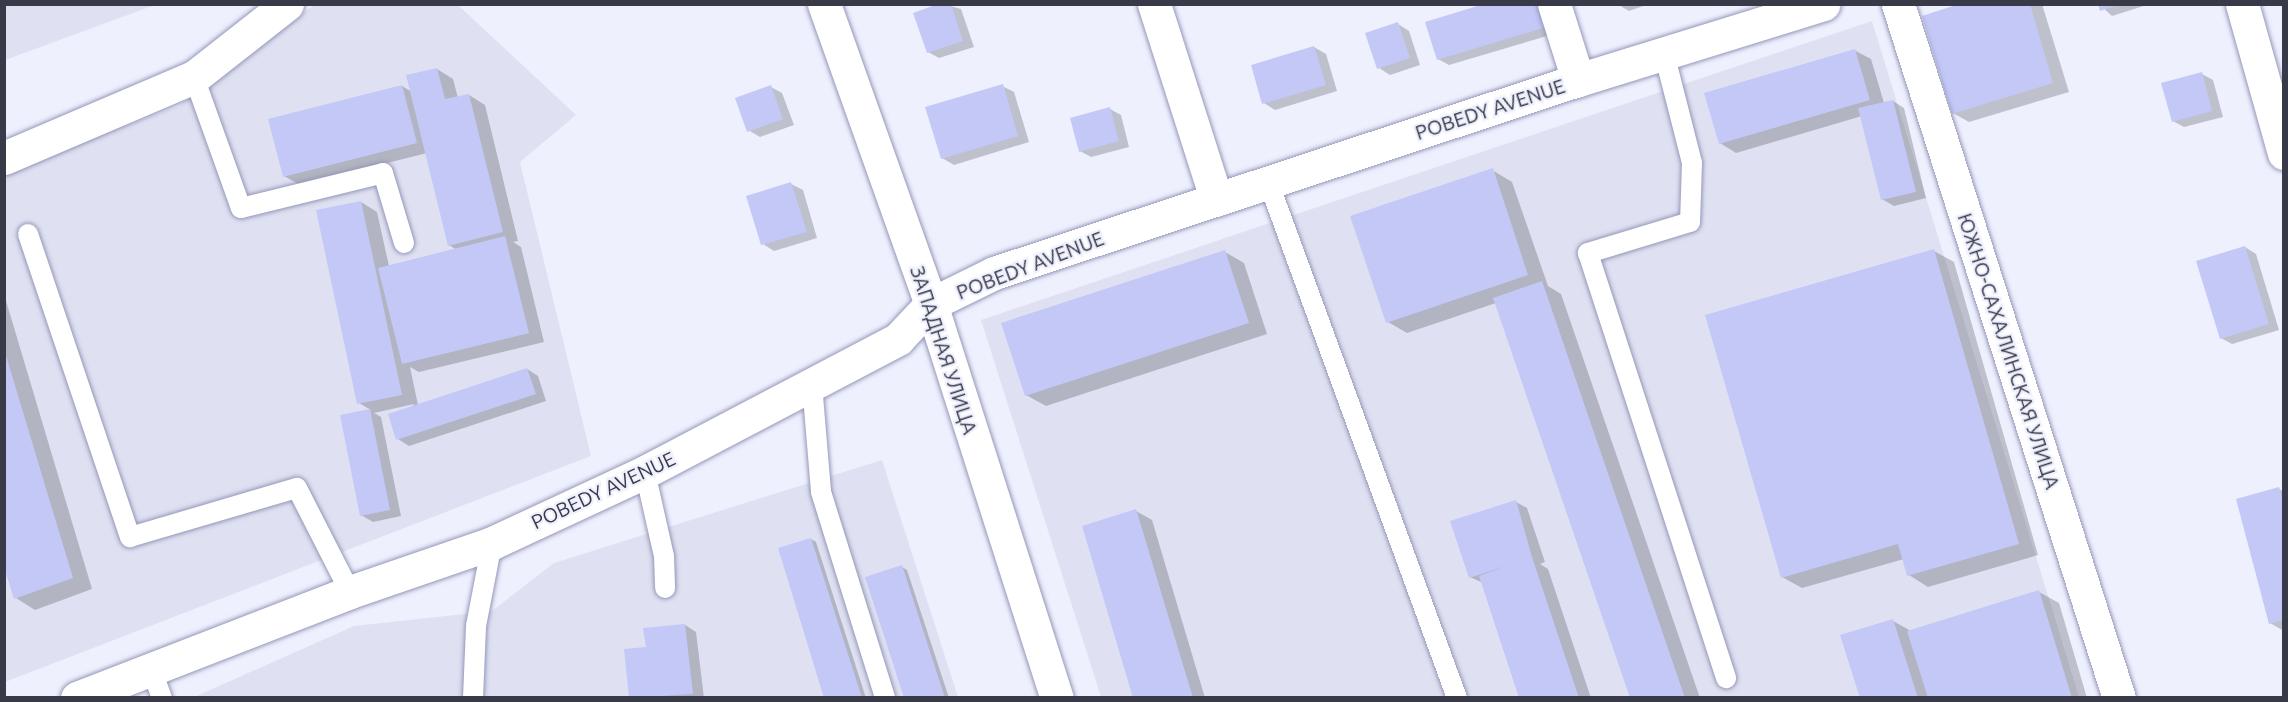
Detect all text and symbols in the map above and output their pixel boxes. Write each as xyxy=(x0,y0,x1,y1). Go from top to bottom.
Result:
street label: POBEDY AVENUE xyxy=(1412,73,1568,145)
street label: ЮЖНО-САХАЛИНСКАЯ УЛИЦА xyxy=(1953,210,2065,492)
street label: POBEDY AVENUE xyxy=(953,226,1107,304)
street label: ЗАПАДНАЯ УЛИЦА xyxy=(905,263,983,437)
street label: POBEDY AVENUE xyxy=(527,446,679,534)

